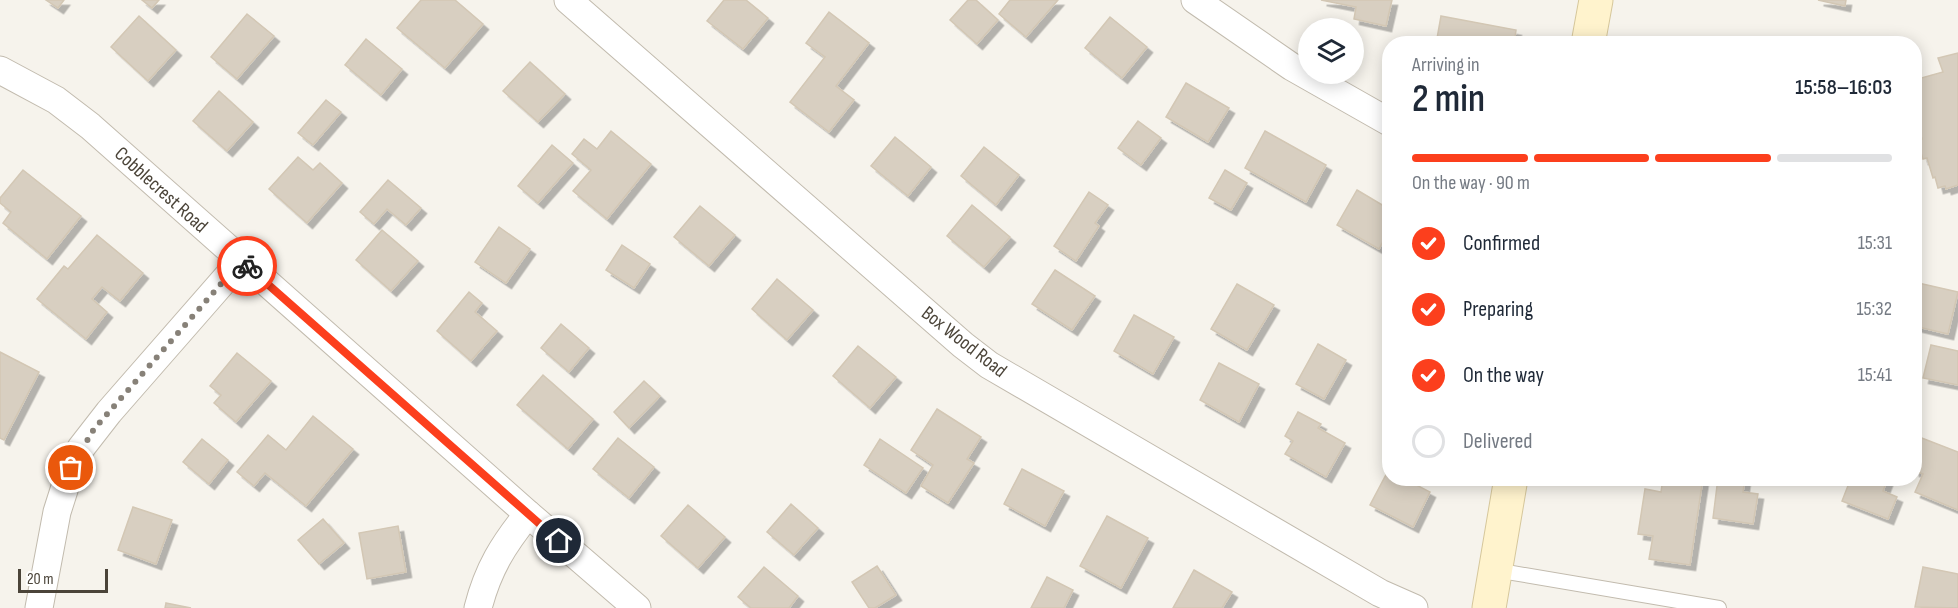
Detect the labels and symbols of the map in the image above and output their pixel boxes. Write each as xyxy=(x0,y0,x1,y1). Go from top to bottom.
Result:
street label: Cobblecrest Road xyxy=(109,142,213,238)
courier xyxy=(217,236,277,296)
street label: Box Wood Road xyxy=(916,301,1012,383)
pin xyxy=(45,442,96,493)
pin xyxy=(533,515,584,566)
scale bar xyxy=(18,566,108,594)

